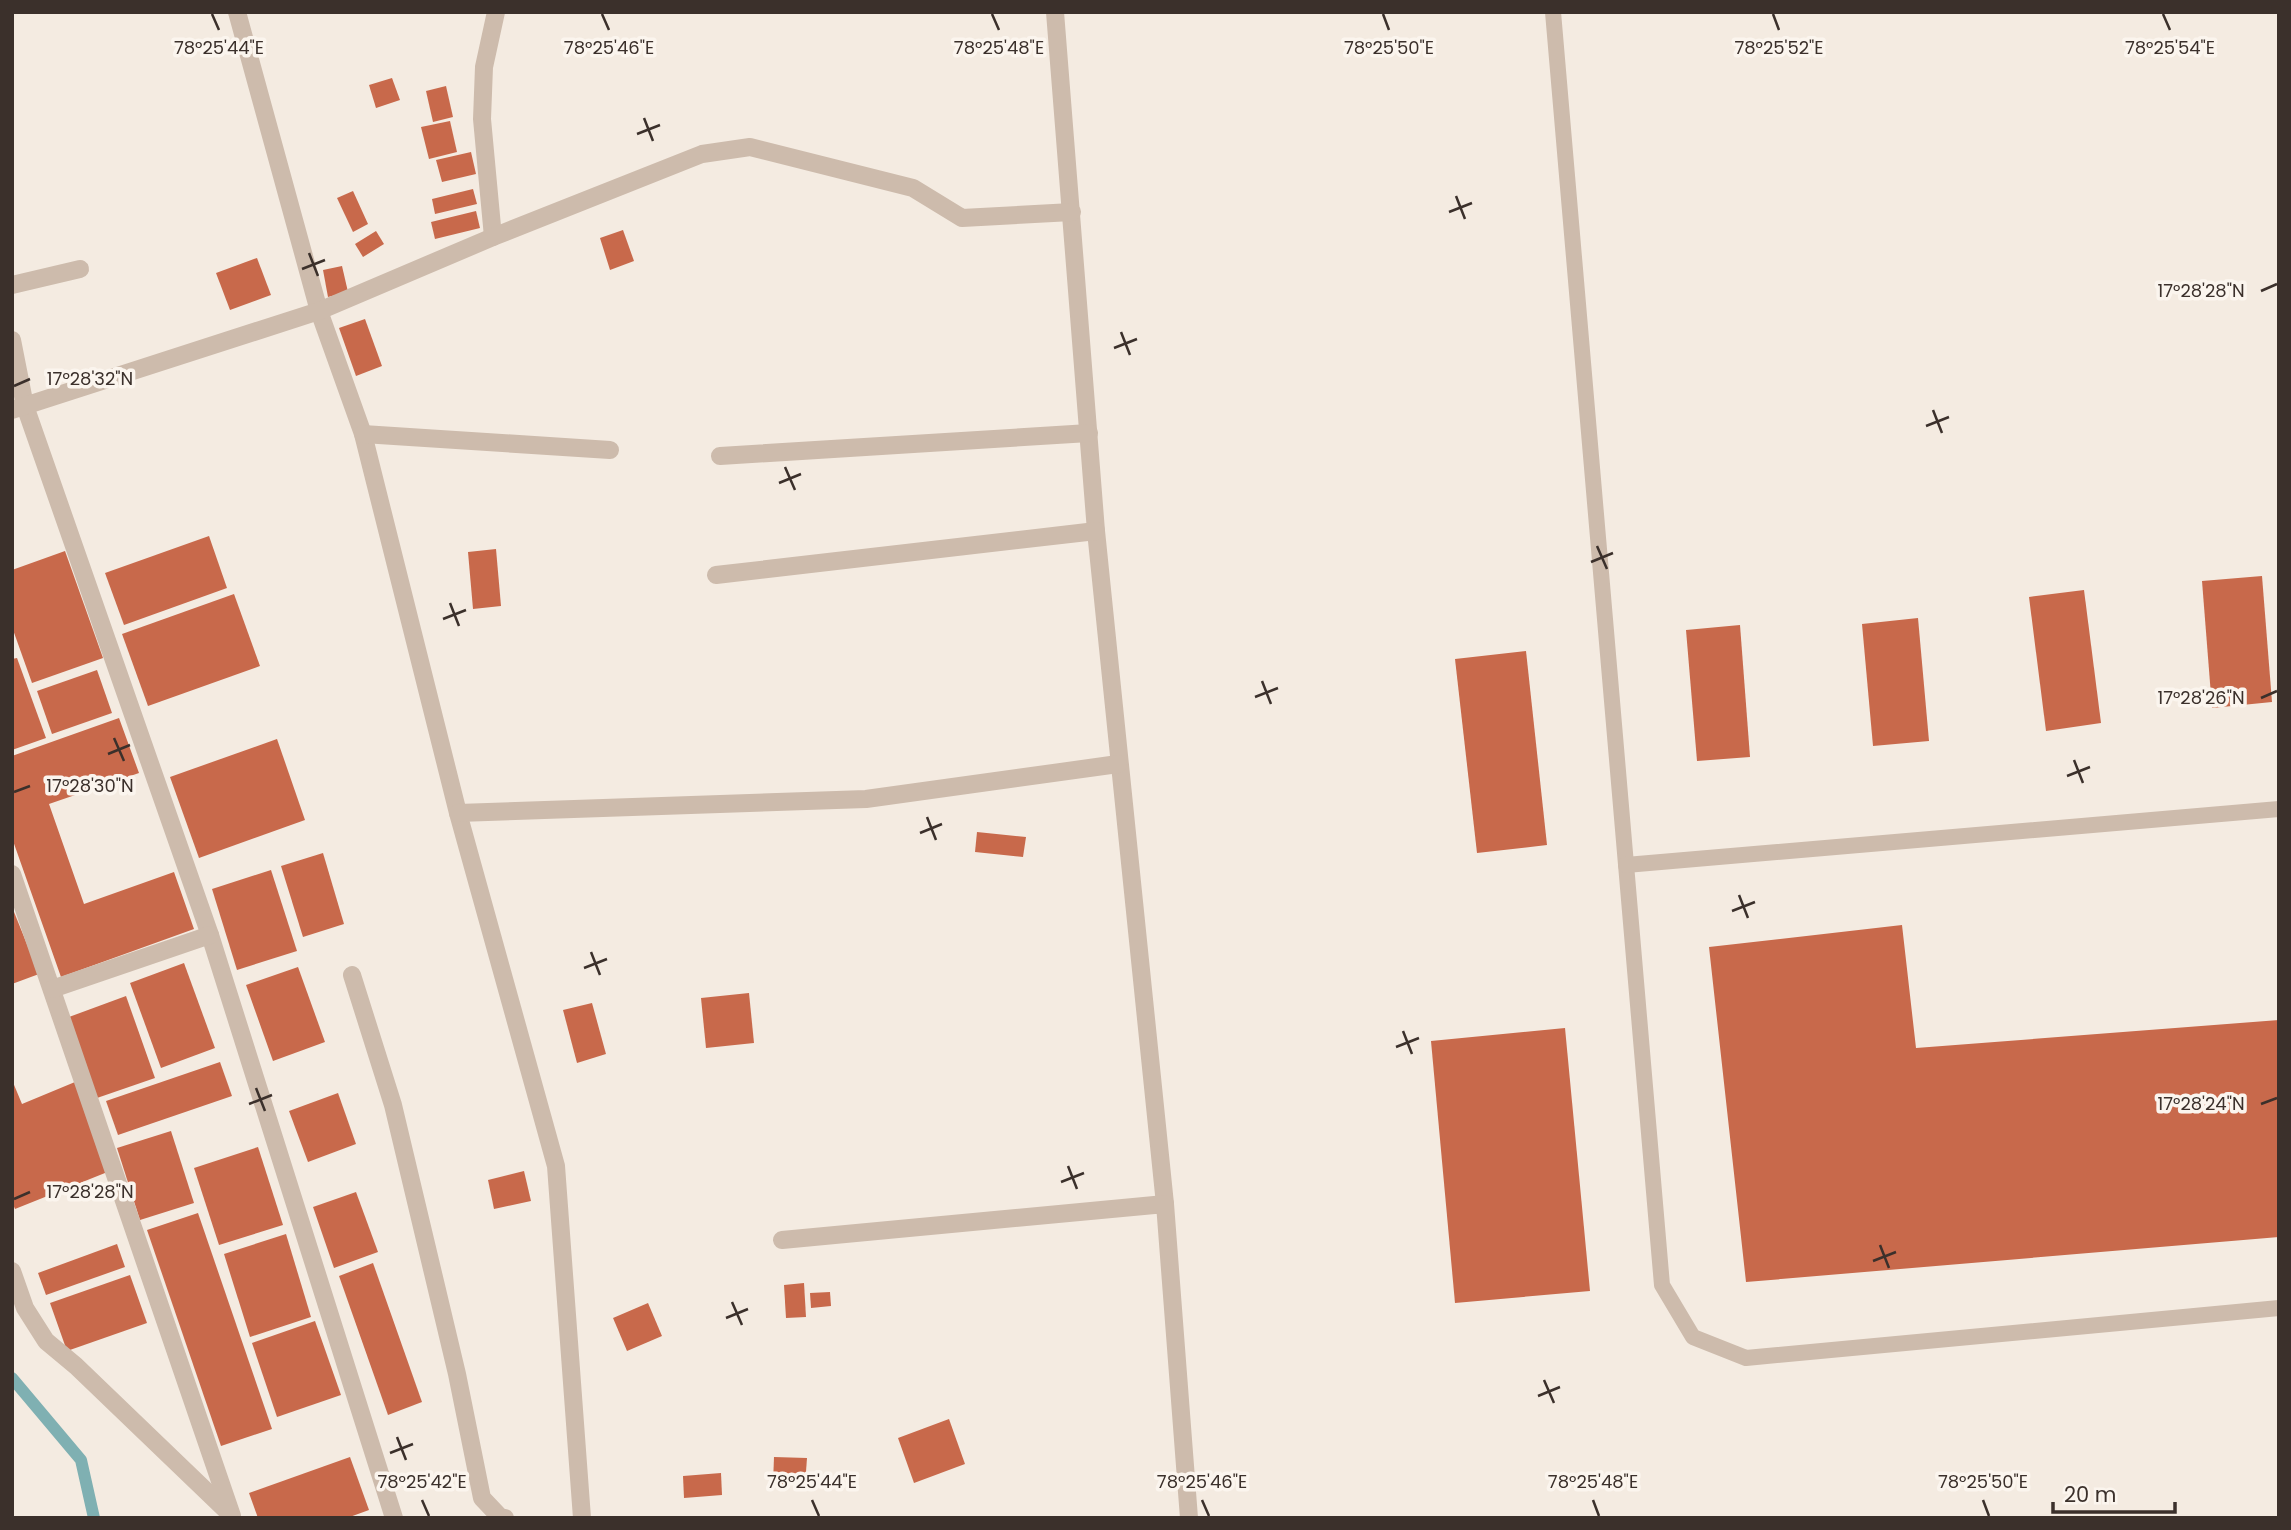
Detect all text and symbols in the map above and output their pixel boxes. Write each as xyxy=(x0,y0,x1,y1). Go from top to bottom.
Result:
text: 78°25'44"E xyxy=(174,35,264,60)
text: 78°25'46"E xyxy=(564,35,654,60)
text: 78°25'48"E xyxy=(954,35,1044,60)
text: 78°25'50"E xyxy=(1344,35,1434,60)
text: 78°25'52"E xyxy=(1734,35,1824,60)
text: 78°25'54"E xyxy=(2125,35,2215,60)
text: 17°28'28"N xyxy=(2157,278,2245,303)
text: 17°28'32"N xyxy=(47,366,133,391)
text: 17°28'26"N xyxy=(2157,685,2245,710)
text: 17°28'30"N xyxy=(46,773,134,798)
text: 17°28'24"N xyxy=(2157,1091,2245,1116)
text: 17°28'28"N xyxy=(46,1179,134,1204)
text: 78°25'42"E xyxy=(377,1469,467,1494)
text: 78°25'44"E xyxy=(767,1469,857,1494)
text: 78°25'46"E xyxy=(1157,1469,1247,1494)
text: 78°25'48"E xyxy=(1548,1469,1638,1494)
text: 78°25'50"E xyxy=(1938,1469,2028,1494)
scale bar xyxy=(2053,1470,2176,1514)
text: 20 m xyxy=(2064,1480,2117,1509)

